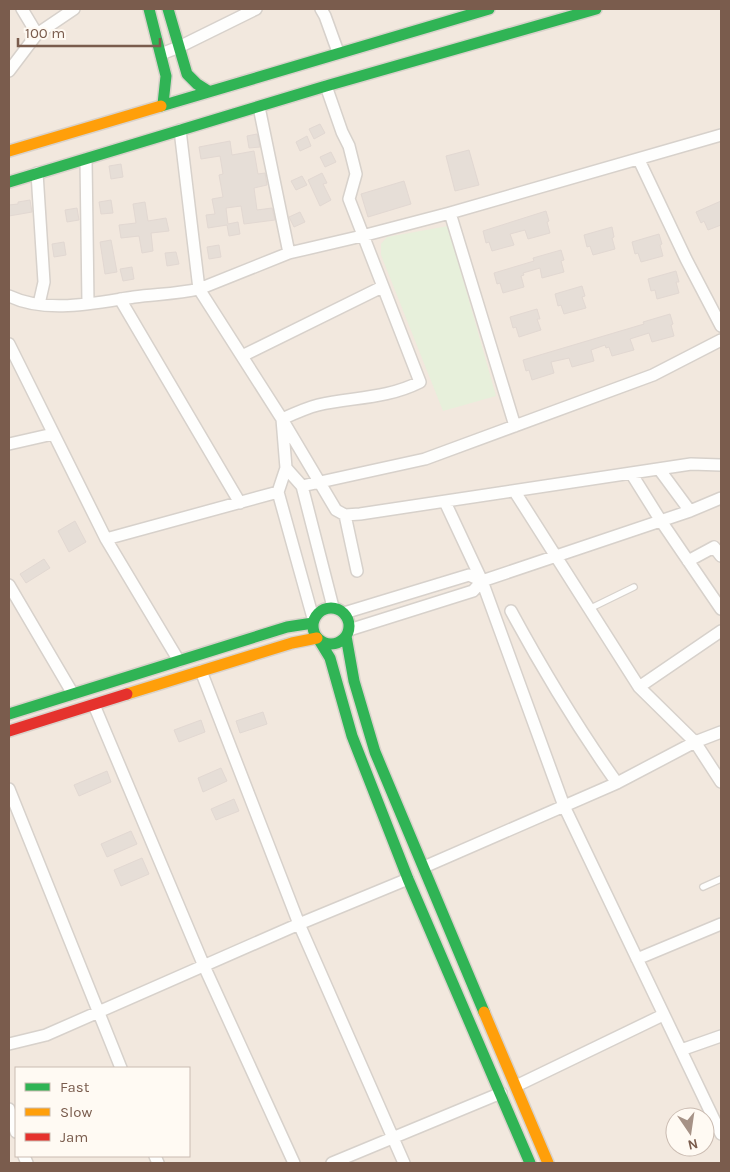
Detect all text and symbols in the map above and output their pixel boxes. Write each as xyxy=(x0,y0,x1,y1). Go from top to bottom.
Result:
scale bar xyxy=(18,15,160,47)
text: 100 m xyxy=(25,24,65,42)
legend xyxy=(15,1067,190,1157)
text: Fast xyxy=(60,1078,90,1096)
text: Slow xyxy=(60,1103,92,1121)
north arrow xyxy=(665,1107,715,1157)
text: Jam xyxy=(60,1128,88,1146)
text: N xyxy=(686,1135,700,1154)

